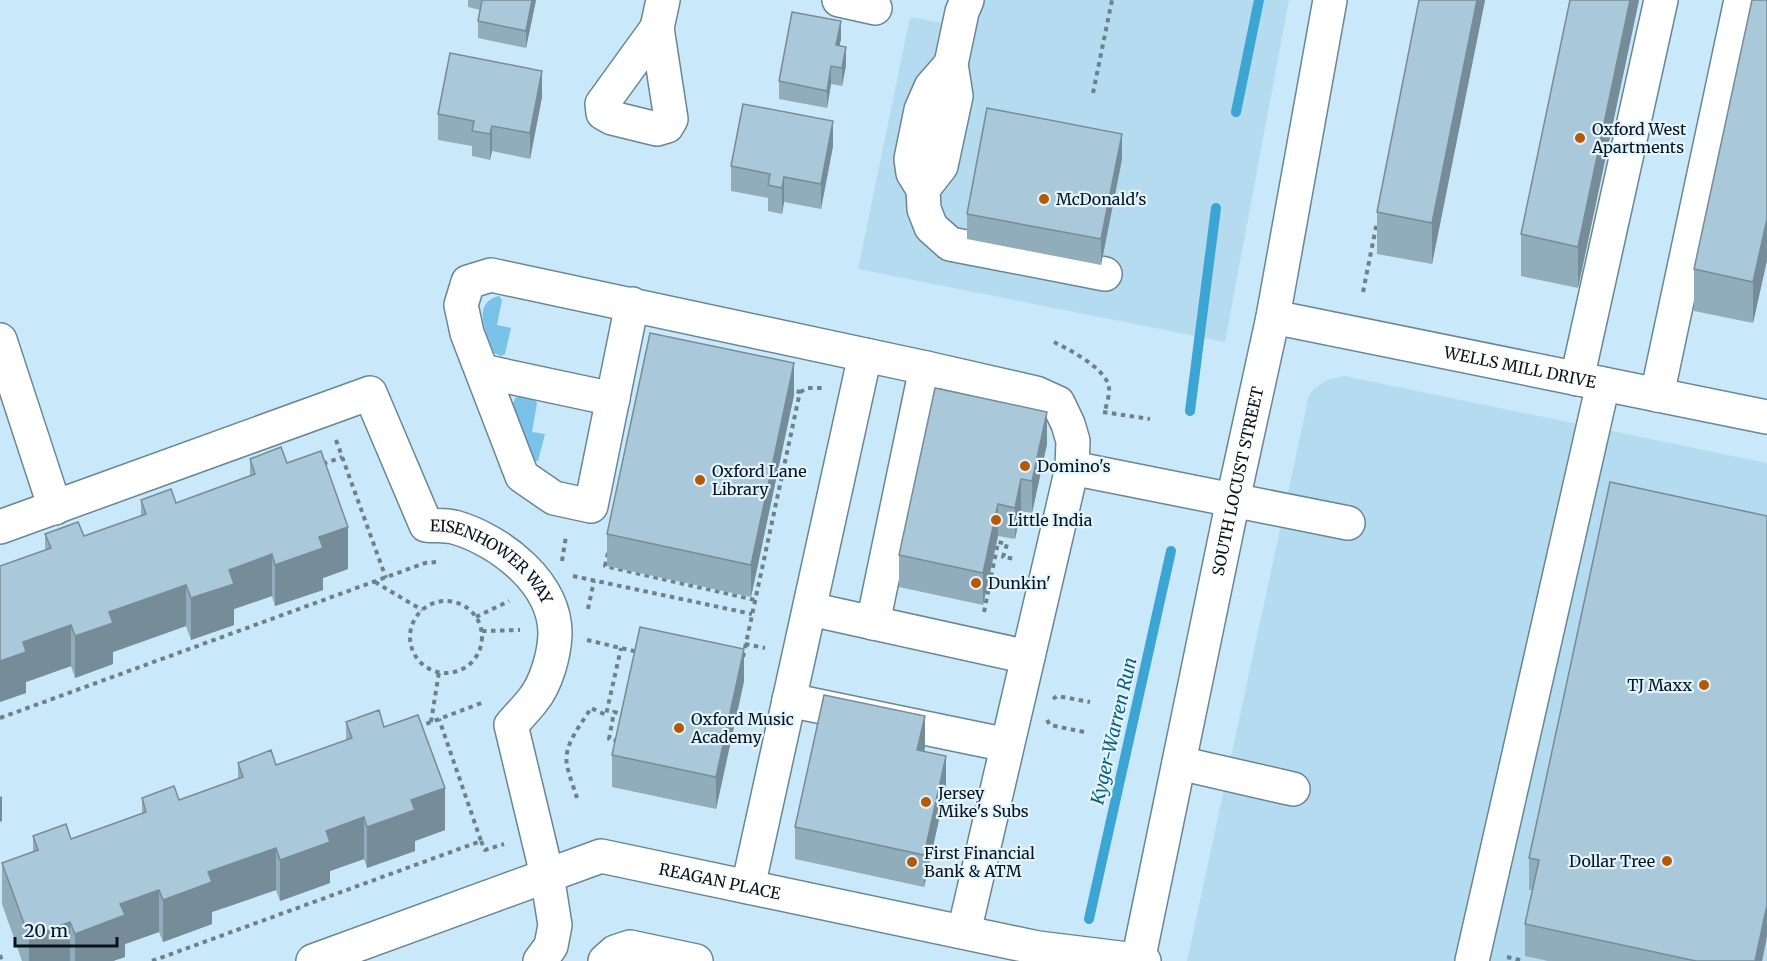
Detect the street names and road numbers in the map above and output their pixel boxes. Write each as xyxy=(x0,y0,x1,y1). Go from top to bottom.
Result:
street label: WELLS MILL DRIVE xyxy=(1441,342,1599,392)
street label: SOUTH LOCUST STREET xyxy=(1208,385,1267,578)
street label: EISENHOWER WAY xyxy=(430,515,558,608)
street label: REAGAN PLACE xyxy=(657,858,783,904)

